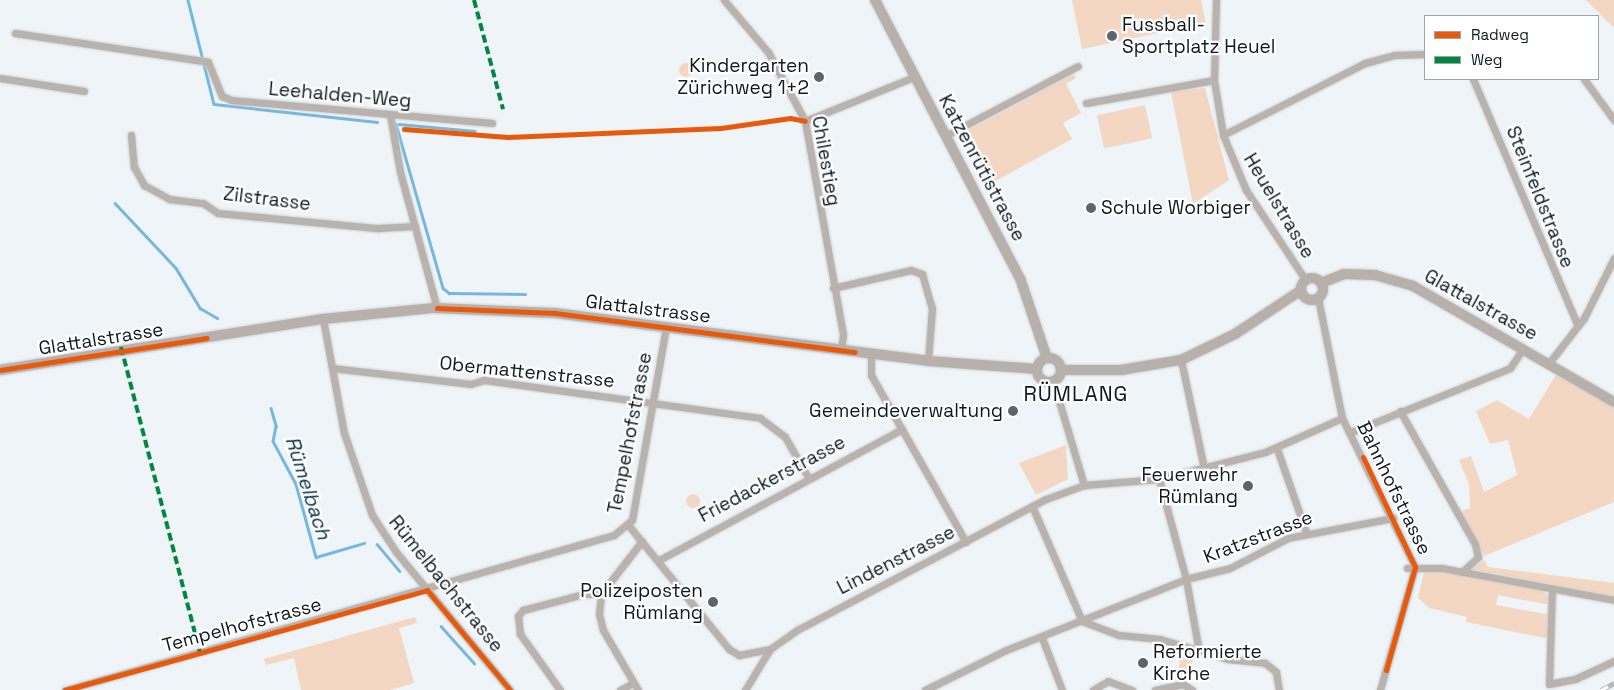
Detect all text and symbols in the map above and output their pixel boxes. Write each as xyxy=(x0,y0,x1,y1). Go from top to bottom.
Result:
place label: Fussball- Sportplatz Heuel xyxy=(1122,14,1276,58)
legend xyxy=(1424,15,1599,80)
text: Radweg xyxy=(1471,25,1529,44)
marker: Fussball- Sportplatz Heuel xyxy=(1106,30,1118,42)
text: Weg xyxy=(1471,50,1502,69)
place label: Kindergarten Zürichweg 1+2 xyxy=(677,55,809,99)
marker: Kindergarten Zürichweg 1+2 xyxy=(813,71,825,83)
street label: Leehalden-Weg xyxy=(268,77,412,113)
street label: Katzenrütistrasse xyxy=(934,91,1030,245)
street label: Chilestieg xyxy=(807,114,845,208)
street label: Steinfeldstrasse xyxy=(1501,123,1579,271)
street label: Heuelstrasse xyxy=(1239,149,1319,263)
street label: Zilstrasse xyxy=(222,182,312,216)
place label: Schule Worbiger xyxy=(1101,197,1251,219)
marker: Schule Worbiger xyxy=(1085,202,1097,214)
street label: Glattalstrasse xyxy=(1420,264,1542,346)
street label: Glattalstrasse xyxy=(584,290,712,328)
street label: Glattalstrasse xyxy=(37,318,165,360)
street label: Tempelhofstrasse xyxy=(603,350,657,516)
street label: Obermattenstrasse xyxy=(438,351,616,393)
district label: RÜMLANG xyxy=(1023,381,1129,407)
place label: Gemeindeverwaltung xyxy=(809,400,1003,422)
marker: Gemeindeverwaltung xyxy=(1007,405,1019,417)
street label: Bahnhofstrasse xyxy=(1352,418,1436,558)
street label: Friedackerstrasse xyxy=(695,431,849,527)
water label: Rümelbach xyxy=(280,433,336,543)
place label: Feuerwehr Rümlang xyxy=(1141,464,1238,508)
marker: Feuerwehr Rümlang xyxy=(1242,480,1254,492)
street label: Kratzstrasse xyxy=(1200,506,1316,568)
street label: Rümelbachstrasse xyxy=(384,511,508,657)
street label: Lindenstrasse xyxy=(833,520,959,600)
place label: Polizeiposten Rümlang xyxy=(580,580,703,624)
street label: Tempelhofstrasse xyxy=(160,593,324,657)
marker: Polizeiposten Rümlang xyxy=(707,596,719,608)
place label: Reformierte Kirche xyxy=(1153,641,1262,685)
marker: Reformierte Kirche xyxy=(1137,657,1149,669)

